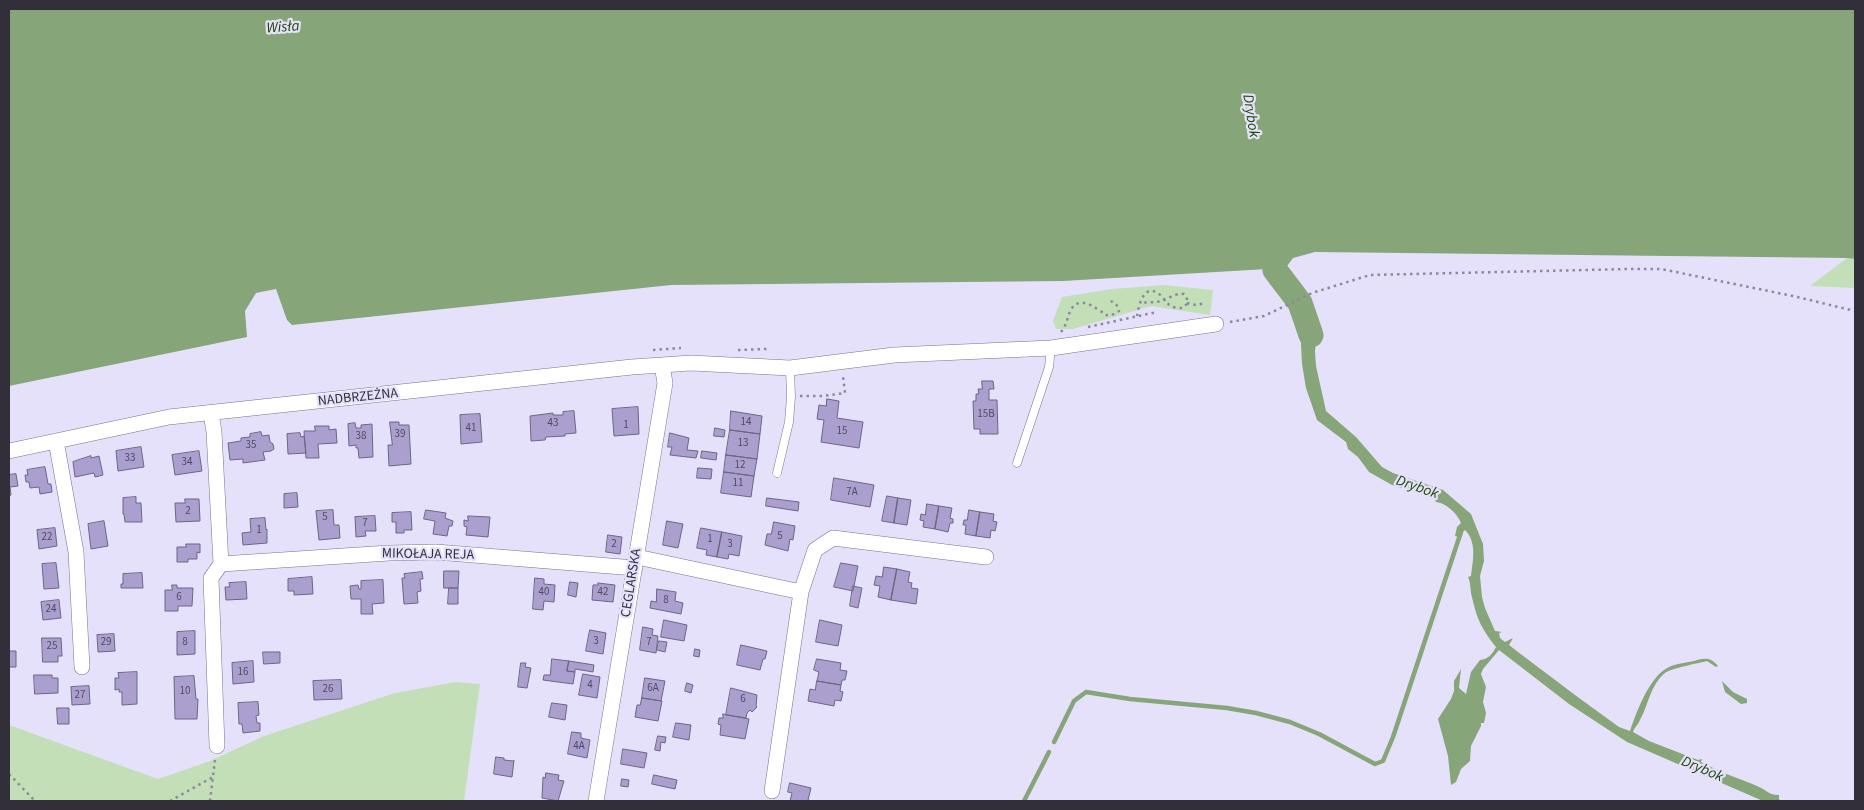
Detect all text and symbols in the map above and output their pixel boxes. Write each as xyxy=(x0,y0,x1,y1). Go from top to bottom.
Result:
water label: Wisła xyxy=(266,18,300,38)
water label: Drybok xyxy=(1238,93,1262,139)
street label: NADBRZEŻNA xyxy=(317,385,399,411)
house number: 15B xyxy=(977,408,995,422)
house number: 14 xyxy=(741,416,751,430)
house number: 43 xyxy=(548,417,558,431)
house number: 1 xyxy=(623,419,629,433)
house number: 41 xyxy=(466,422,476,436)
house number: 15 xyxy=(837,425,847,439)
house number: 39 xyxy=(395,428,405,442)
house number: 38 xyxy=(356,430,366,444)
house number: 13 xyxy=(738,437,748,451)
house number: 35 xyxy=(246,439,256,453)
house number: 33 xyxy=(125,452,135,466)
house number: 34 xyxy=(182,456,192,470)
house number: 12 xyxy=(735,459,745,473)
water label: Drybok xyxy=(1393,472,1441,504)
house number: 11 xyxy=(733,477,743,491)
house number: 7A xyxy=(846,486,858,500)
house number: 2 xyxy=(185,505,191,519)
house number: 5 xyxy=(322,511,328,525)
house number: 7 xyxy=(362,517,368,531)
house number: 1 xyxy=(256,524,262,538)
house number: 5 xyxy=(777,530,783,544)
house number: 22 xyxy=(42,531,52,545)
house number: 1 xyxy=(707,533,713,547)
house number: 2 xyxy=(611,538,617,552)
house number: 3 xyxy=(727,538,733,552)
street label: MIKOŁAJA REJA xyxy=(382,546,474,564)
street label: CEGLARSKA xyxy=(618,547,646,619)
house number: 40 xyxy=(539,586,549,600)
house number: 42 xyxy=(598,586,608,600)
house number: 6 xyxy=(176,591,182,605)
house number: 8 xyxy=(663,594,669,608)
house number: 24 xyxy=(46,603,56,617)
house number: 3 xyxy=(593,635,599,649)
house number: 29 xyxy=(101,636,111,650)
house number: 8 xyxy=(182,636,188,650)
house number: 7 xyxy=(646,636,652,650)
house number: 25 xyxy=(47,640,57,654)
house number: 16 xyxy=(238,666,248,680)
house number: 4 xyxy=(587,679,593,693)
house number: 6A xyxy=(647,682,659,696)
house number: 26 xyxy=(323,683,333,697)
house number: 10 xyxy=(180,685,190,699)
house number: 27 xyxy=(75,689,85,703)
house number: 6 xyxy=(740,693,746,707)
house number: 4A xyxy=(573,740,585,754)
water label: Drybok xyxy=(1678,753,1726,787)

